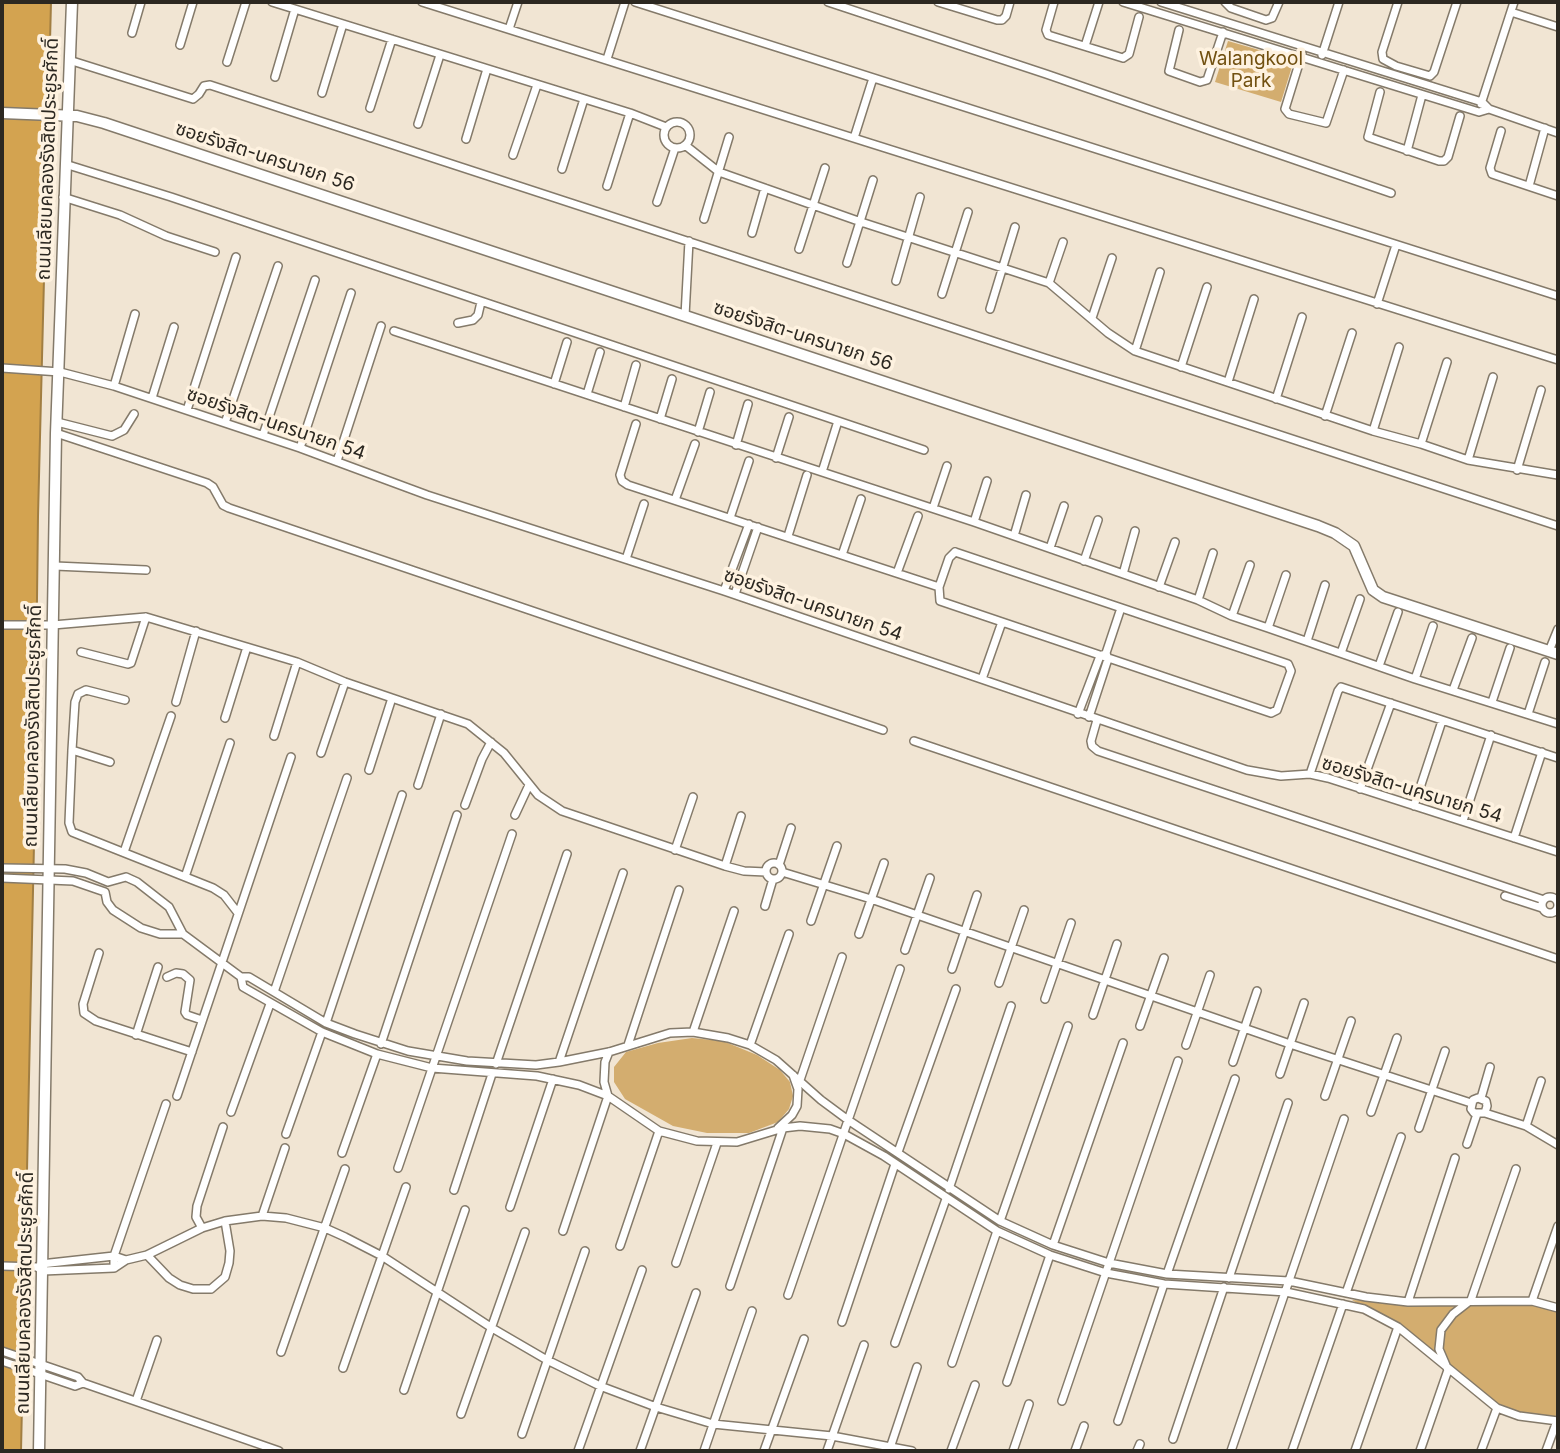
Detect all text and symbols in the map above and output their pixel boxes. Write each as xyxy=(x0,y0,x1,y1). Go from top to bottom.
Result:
street label: ถนนเลียบคลองรังสิตประยูรศักดิ์ xyxy=(32,37,64,281)
park label: Walangkool Park xyxy=(1199,48,1303,92)
street label: ซอยรังสิต-นครนายก 56 xyxy=(172,117,358,197)
street label: ซอยรังสิต-นครนายก 56 xyxy=(710,296,896,376)
street label: ซอยรังสิต-นครนายก 54 xyxy=(184,383,368,465)
street label: ซอยรังสิต-นครนายก 54 xyxy=(721,564,905,646)
street label: ถนนเลียบคลองรังสิตประยูรศักดิ์ xyxy=(19,605,47,847)
street label: ซอยรังสิต-นครนายก 54 xyxy=(1319,752,1505,828)
street label: ถนนเลียบคลองรังสิตประยูรศักดิ์ xyxy=(11,1172,39,1414)

